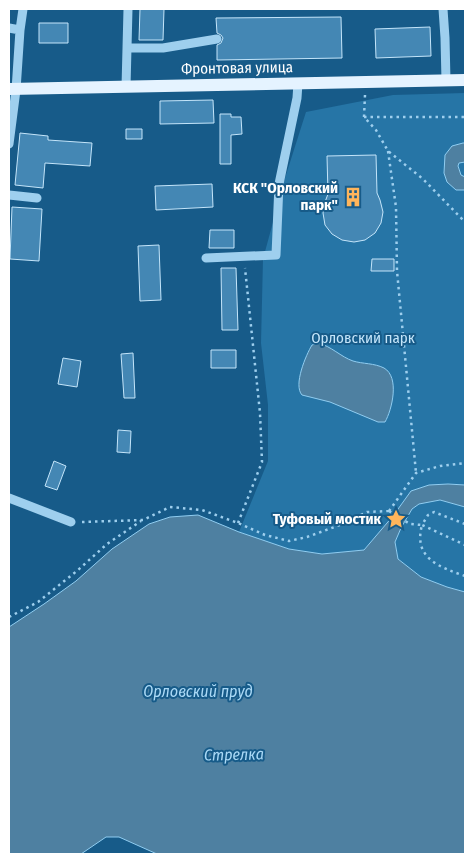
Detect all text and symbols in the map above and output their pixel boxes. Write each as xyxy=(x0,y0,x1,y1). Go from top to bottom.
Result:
street label: Фронтовая улица xyxy=(181,58,293,78)
place label: КСК "Орловский парк" xyxy=(233,179,338,214)
building icon: КСК "Орловский парк" xyxy=(342,186,364,208)
park label: Орловский парк xyxy=(311,329,415,347)
place icon: Туфовый мостик xyxy=(385,508,407,530)
place label: Туфовый мостик xyxy=(273,510,381,528)
water label: Орловский пруд xyxy=(143,682,253,701)
water label: Стрелка xyxy=(204,744,264,765)

